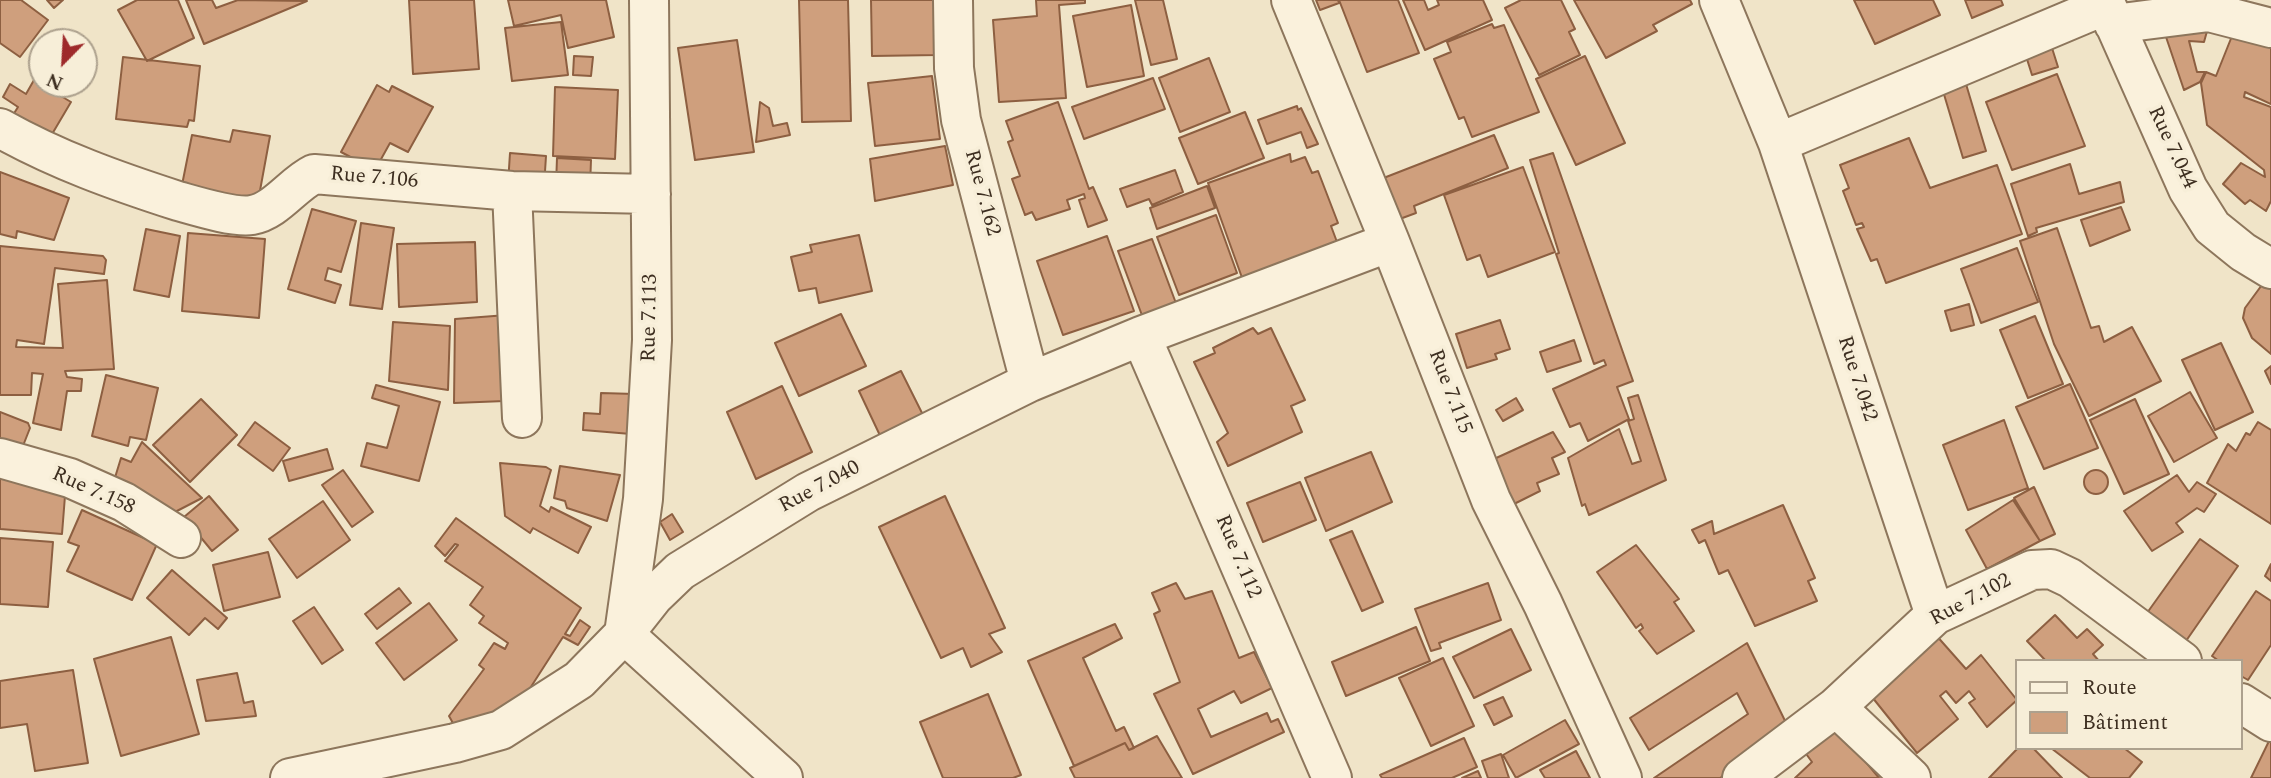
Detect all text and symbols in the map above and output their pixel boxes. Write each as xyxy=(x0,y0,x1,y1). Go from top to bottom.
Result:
north arrow xyxy=(28,28,98,98)
text: N xyxy=(42,64,68,97)
street label: Rue 7.044 xyxy=(2141,103,2201,193)
street label: Rue 7.162 xyxy=(957,147,1005,239)
street label: Rue 7.106 xyxy=(329,163,419,195)
street label: Rue 7.113 xyxy=(638,274,664,362)
street label: Rue 7.042 xyxy=(1830,333,1882,425)
street label: Rue 7.115 xyxy=(1421,346,1477,438)
street label: Rue 7.040 xyxy=(775,456,865,520)
street label: Rue 7.158 xyxy=(48,463,138,521)
street label: Rue 7.112 xyxy=(1208,511,1266,603)
street label: Rue 7.102 xyxy=(1926,569,2016,633)
legend xyxy=(2016,659,2243,750)
text: Route xyxy=(2082,672,2137,704)
text: Bâtiment xyxy=(2082,707,2168,739)

